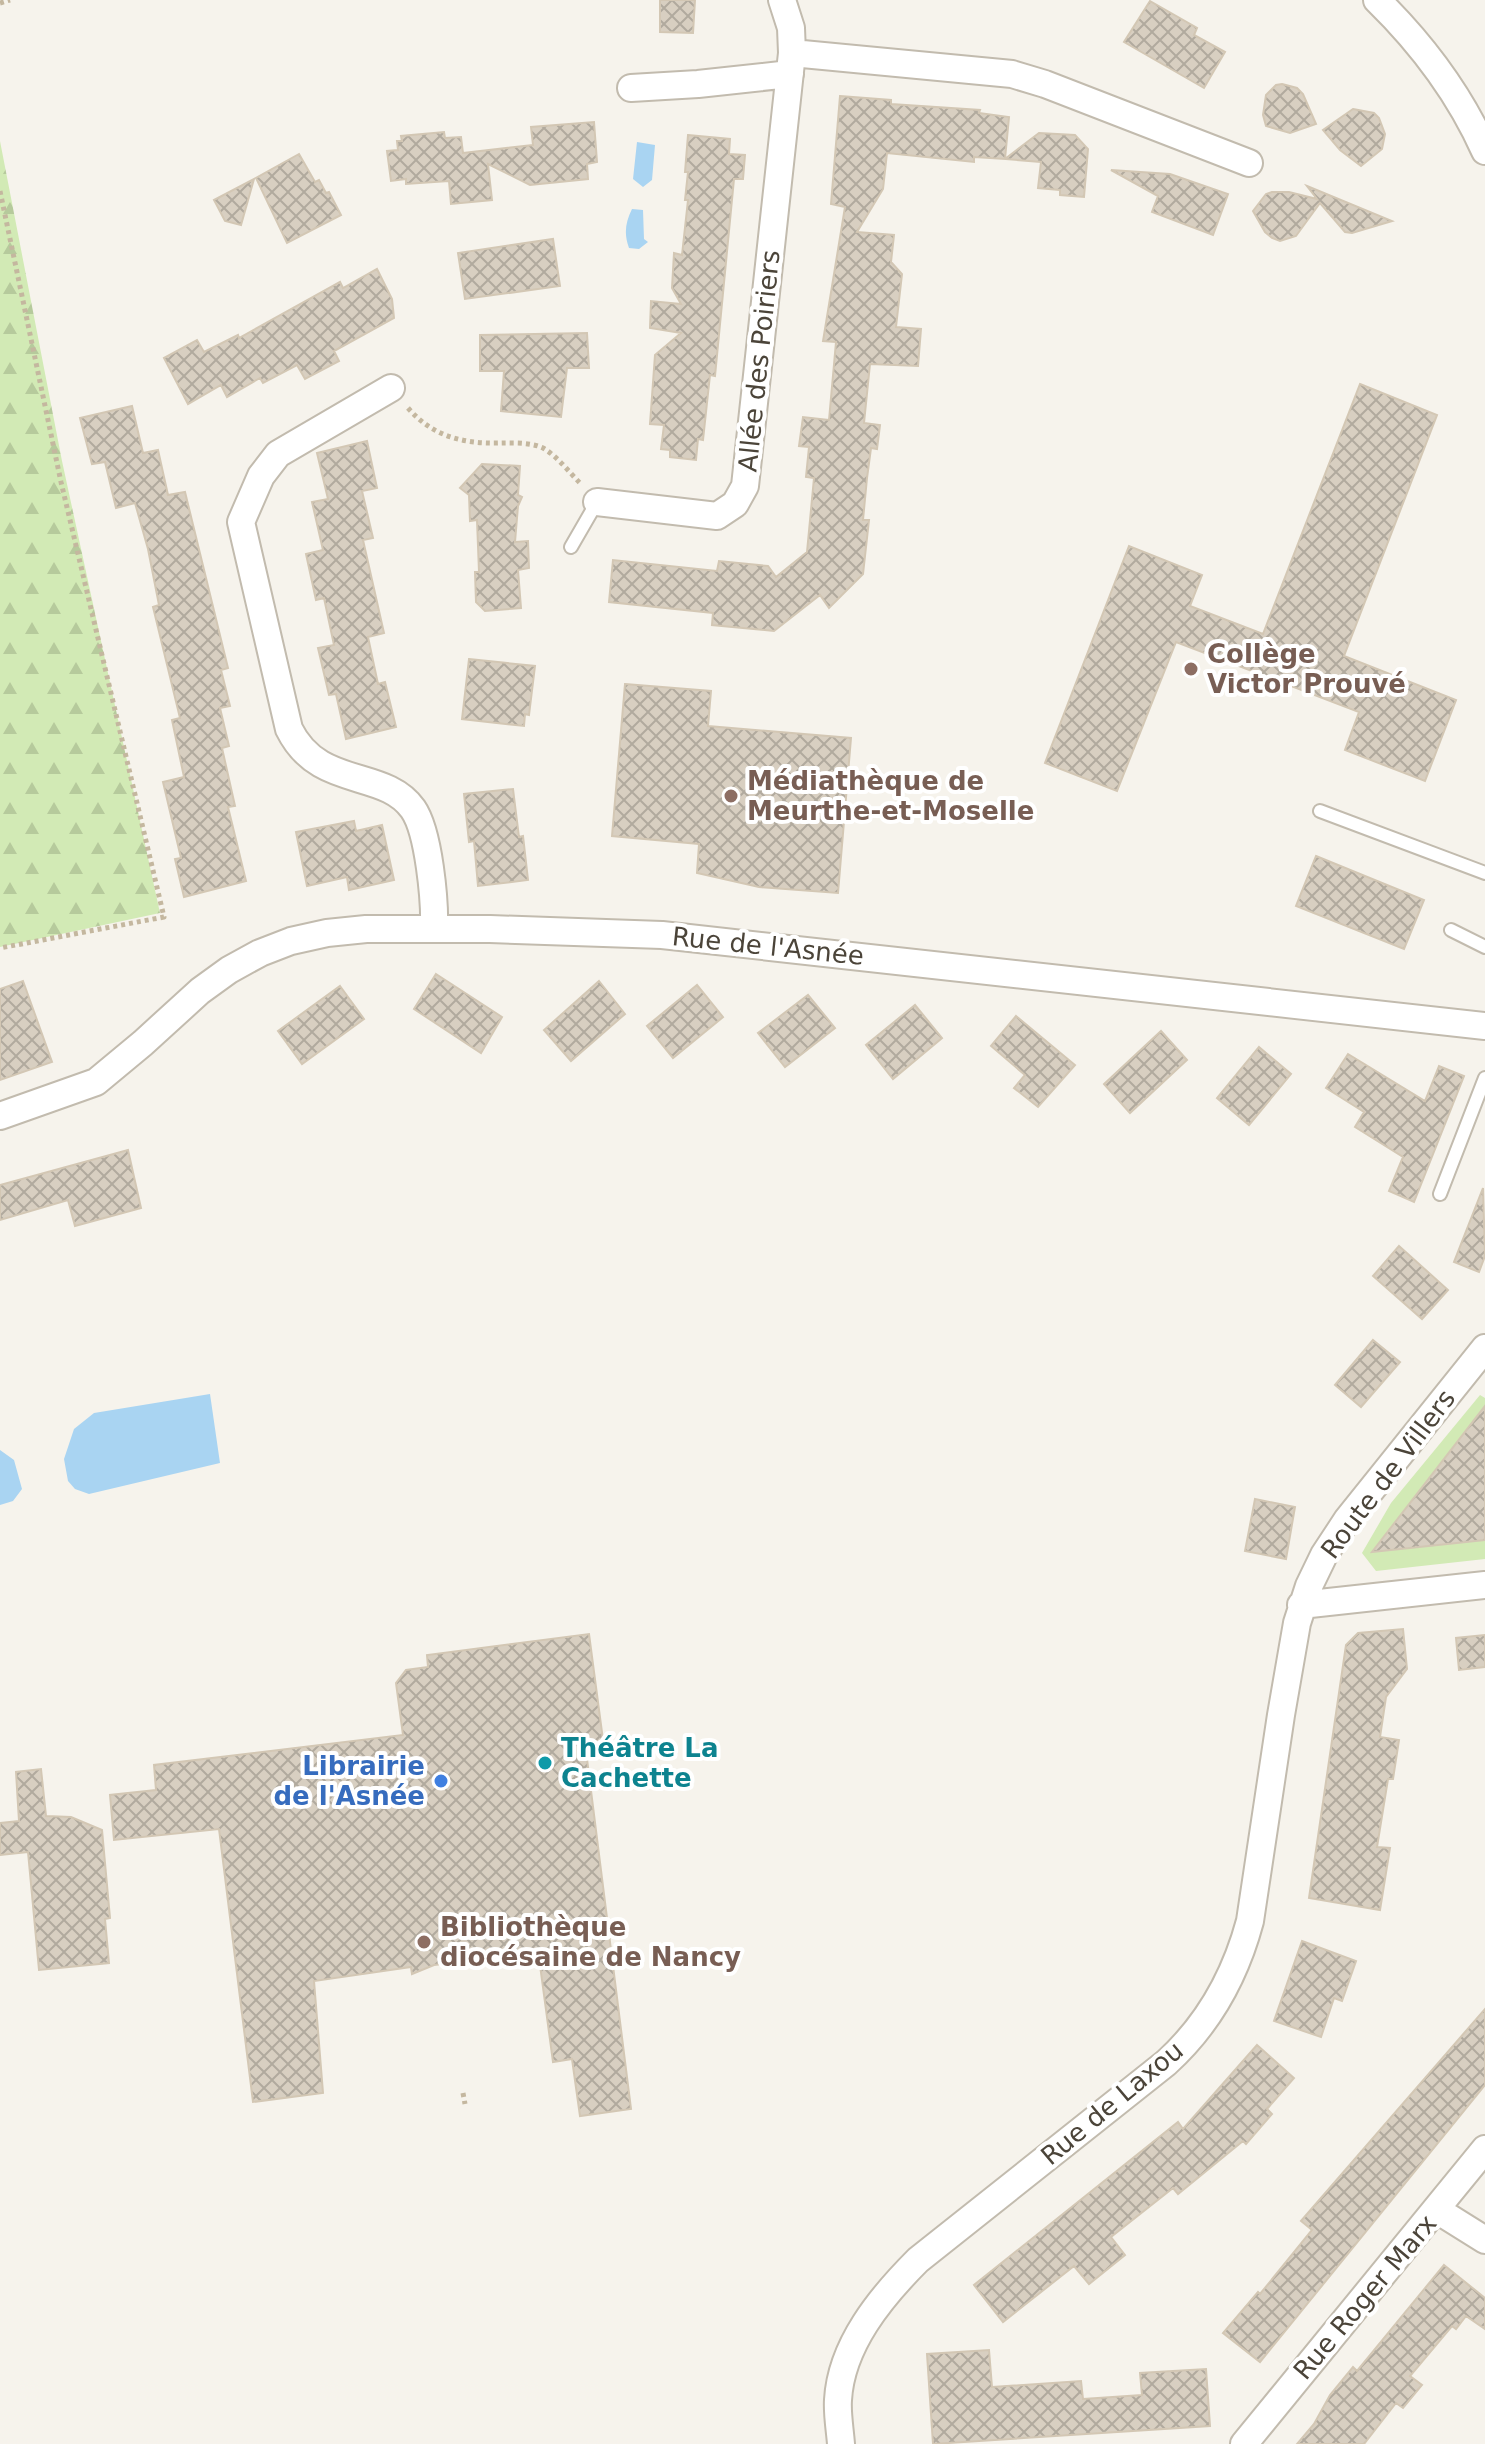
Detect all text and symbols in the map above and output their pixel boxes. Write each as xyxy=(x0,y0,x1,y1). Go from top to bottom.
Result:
street label: Allée des Poiriers xyxy=(732,249,786,473)
place label: Collège Victor Prouvé xyxy=(1207,639,1406,699)
marker: Collège Victor Prouvé xyxy=(1182,660,1200,678)
place label: Médiathèque de Meurthe-et-Moselle xyxy=(747,766,1034,826)
marker: Médiathèque de Meurthe-et-Moselle xyxy=(722,787,740,805)
street label: Rue de l'Asnée xyxy=(671,921,865,971)
street label: Route de Villers xyxy=(1315,1384,1461,1564)
place label: Théâtre La Cachette xyxy=(561,1733,718,1793)
place label: Librairie de l'Asnée xyxy=(273,1751,425,1811)
marker: Théâtre La Cachette xyxy=(536,1754,554,1772)
marker: Librairie de l'Asnée xyxy=(432,1772,450,1790)
place label: Bibliothèque diocésaine de Nancy xyxy=(440,1912,741,1972)
marker: Bibliothèque diocésaine de Nancy xyxy=(415,1933,433,1951)
street label: Rue de Laxou xyxy=(1035,2035,1189,2171)
street label: Rue Roger Marx xyxy=(1287,2209,1443,2385)

